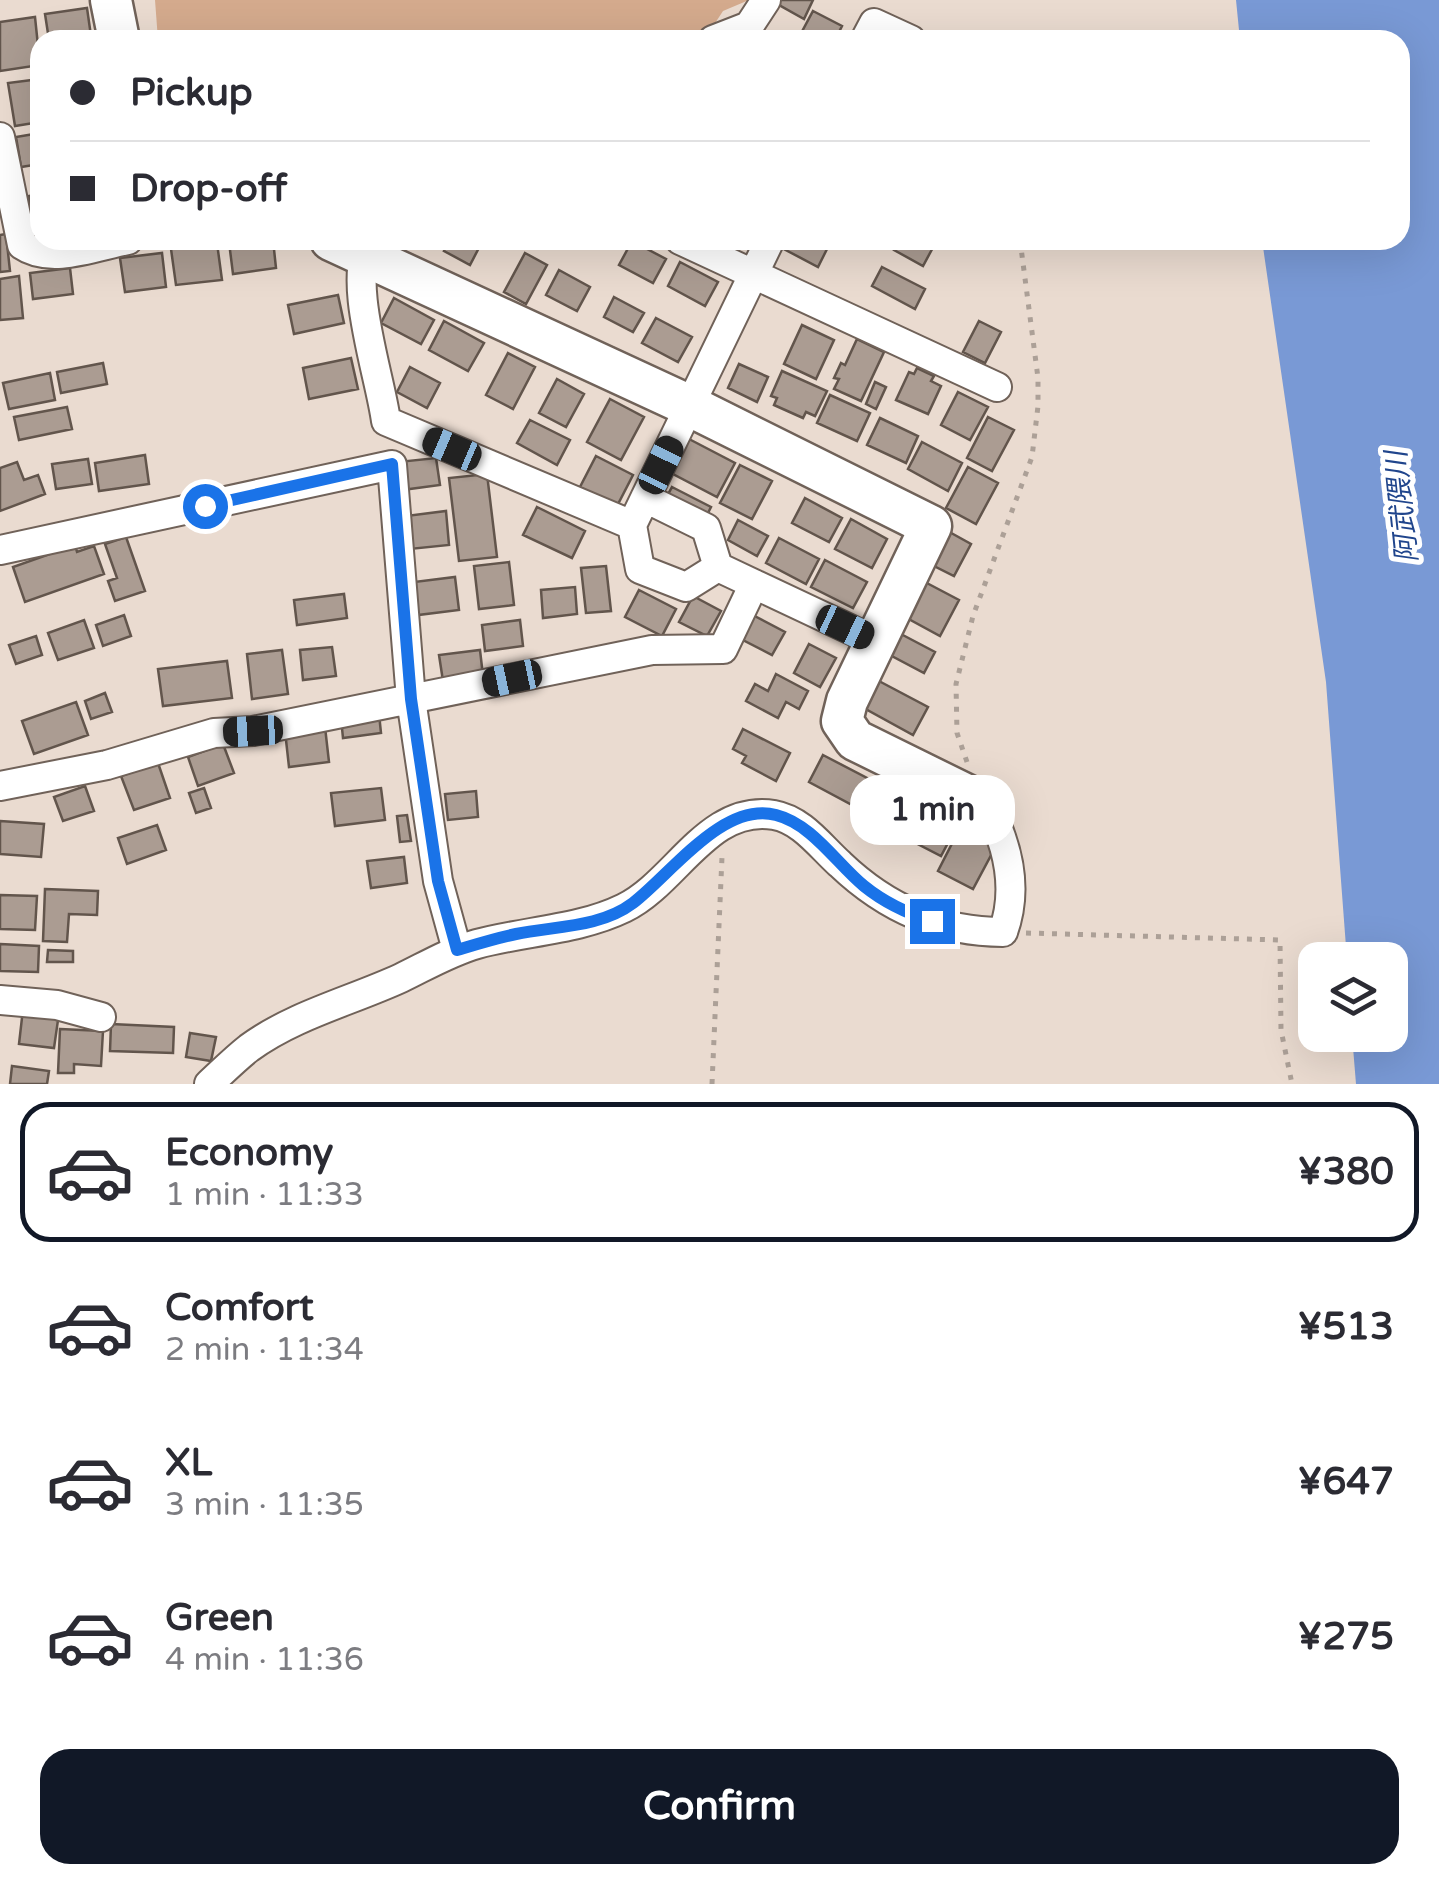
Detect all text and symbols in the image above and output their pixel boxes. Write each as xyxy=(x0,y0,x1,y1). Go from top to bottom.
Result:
text: Pickup xyxy=(130,70,253,116)
text: Drop-off xyxy=(130,166,287,212)
car xyxy=(419,423,485,475)
car xyxy=(634,431,688,499)
water label: 阿武隈川 xyxy=(1379,446,1425,564)
route start xyxy=(183,484,228,529)
car xyxy=(811,601,879,653)
car xyxy=(480,657,544,699)
car xyxy=(222,714,284,748)
callout: 1 min xyxy=(850,776,1014,846)
text: 1 min xyxy=(890,791,975,829)
route end xyxy=(910,899,955,944)
map controls xyxy=(1298,942,1408,1052)
button: layers xyxy=(1298,942,1408,1052)
icon: car xyxy=(45,1127,135,1217)
text: Economy xyxy=(165,1130,333,1176)
text: ¥380 xyxy=(1297,1149,1394,1195)
text: 1 min · 11:33 xyxy=(165,1176,364,1214)
icon: car xyxy=(45,1282,135,1372)
text: Comfort xyxy=(165,1285,314,1331)
text: ¥513 xyxy=(1297,1304,1394,1350)
text: 2 min · 11:34 xyxy=(165,1331,364,1369)
icon: car xyxy=(45,1437,135,1527)
text: XL xyxy=(165,1440,212,1486)
text: ¥647 xyxy=(1297,1459,1394,1505)
text: 3 min · 11:35 xyxy=(165,1486,364,1524)
icon: car xyxy=(45,1592,135,1682)
text: Green xyxy=(165,1595,274,1641)
text: ¥275 xyxy=(1297,1614,1394,1660)
text: 4 min · 11:36 xyxy=(165,1641,364,1679)
button: Confirm xyxy=(40,1749,1399,1864)

